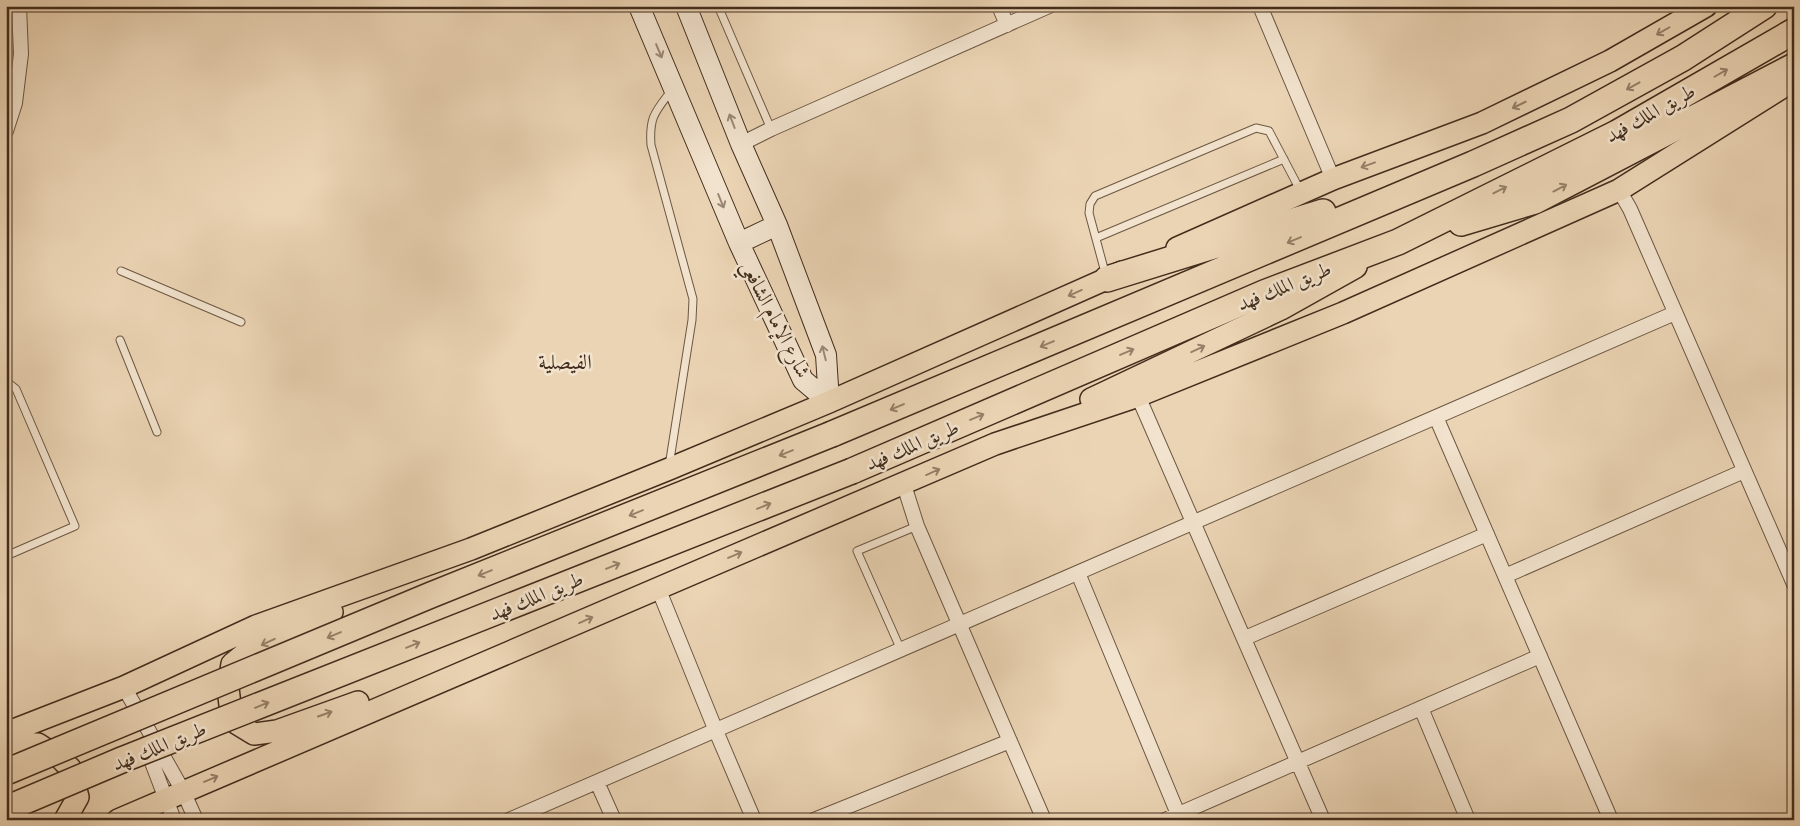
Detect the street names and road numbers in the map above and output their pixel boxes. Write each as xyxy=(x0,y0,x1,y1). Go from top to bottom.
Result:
street label: طريق الملك فهد xyxy=(1600,78,1700,148)
street label: طريق الملك فهد xyxy=(1233,255,1335,317)
street label: شارع الإمام الشافعي xyxy=(730,256,817,385)
street label: طريق الملك فهد xyxy=(861,414,963,476)
street label: طريق الملك فهد xyxy=(485,565,587,627)
street label: طريق الملك فهد xyxy=(108,715,210,777)

